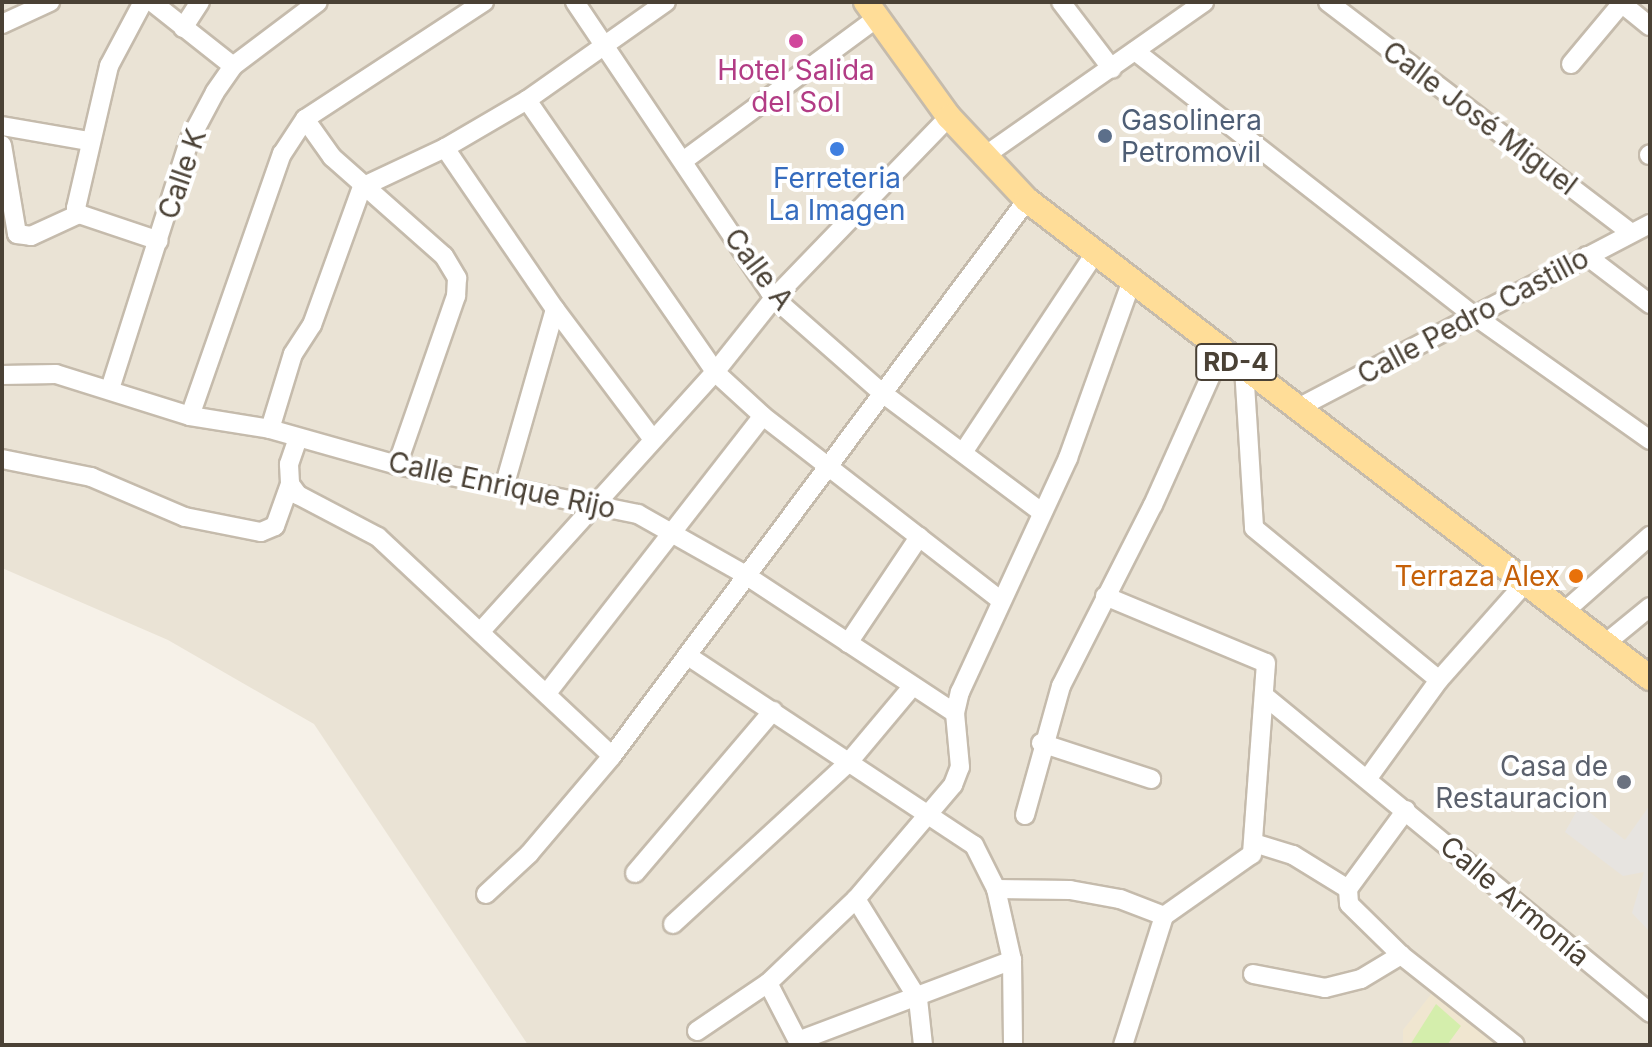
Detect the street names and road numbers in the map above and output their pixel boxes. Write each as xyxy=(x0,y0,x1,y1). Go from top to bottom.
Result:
street label: Calle José Miguel xyxy=(1376,34,1584,202)
street label: Calle K xyxy=(151,125,213,223)
street label: Calle A xyxy=(718,222,800,316)
street label: Calle Pedro Castillo xyxy=(1352,241,1594,391)
road number: RD-4 xyxy=(1194,340,1278,384)
street label: Calle Enrique Rijo xyxy=(385,445,619,525)
street label: Calle Armonía xyxy=(1433,829,1597,973)

